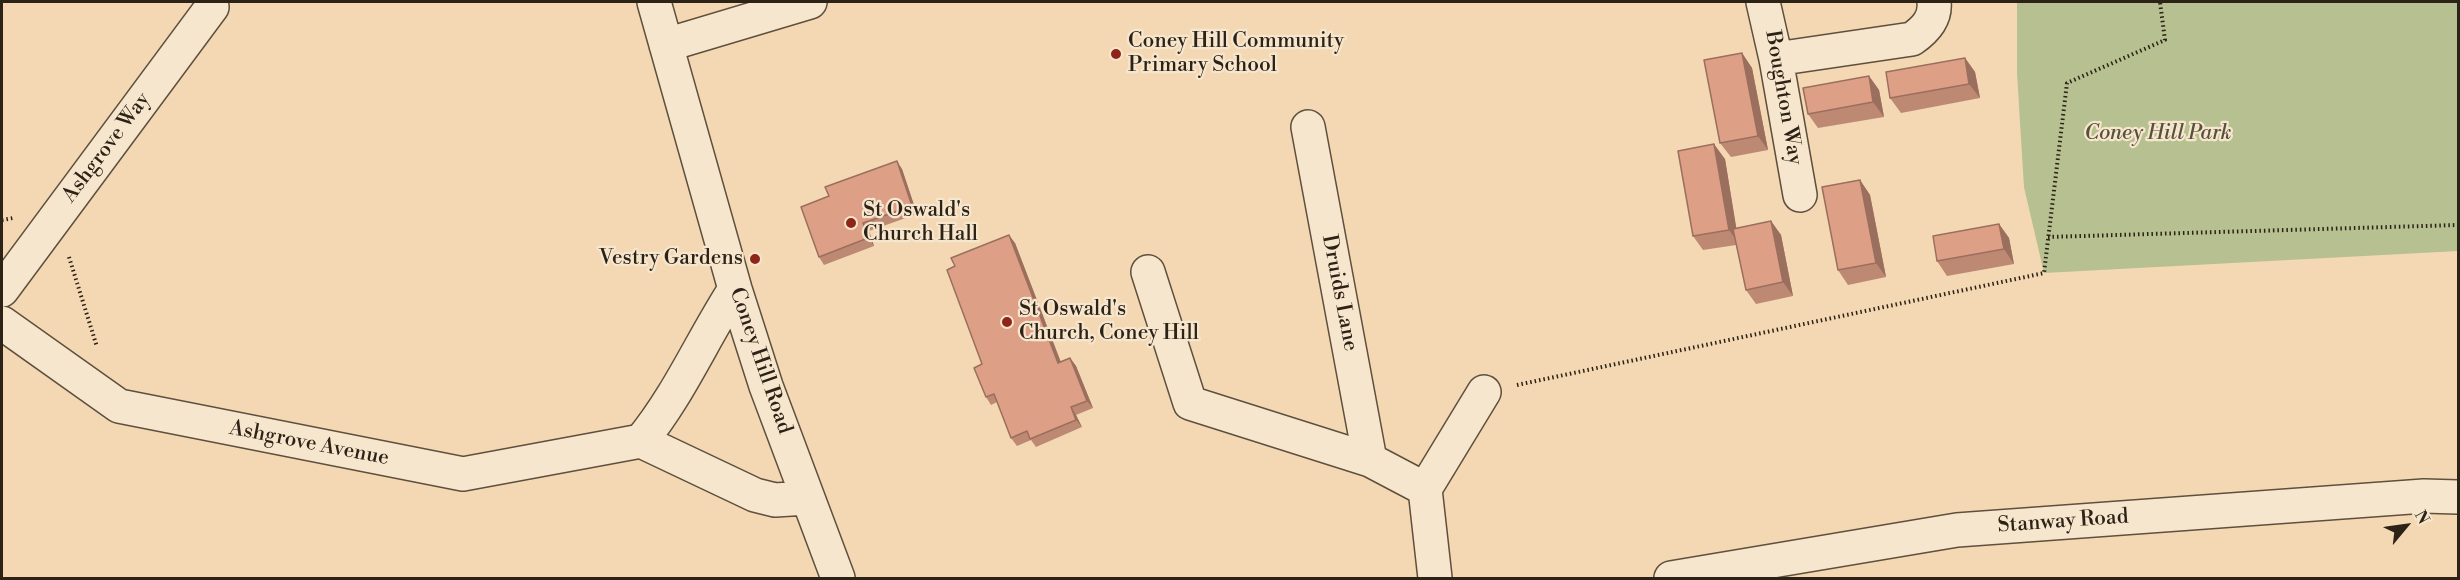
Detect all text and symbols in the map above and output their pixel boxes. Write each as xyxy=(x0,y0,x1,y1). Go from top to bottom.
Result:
place label: Coney Hill Community Primary School xyxy=(1128,29,1344,79)
street label: Boughton Way xyxy=(1759,29,1807,167)
marker: Coney Hill Community Primary School xyxy=(1109,47,1123,61)
street label: Ashgrove Way xyxy=(57,88,157,208)
park label: Coney Hill Park xyxy=(2085,121,2231,147)
place label: St Oswald's Church Hall xyxy=(863,198,978,248)
marker: St Oswald's Church Hall xyxy=(844,216,858,230)
street label: Druids Lane xyxy=(1315,233,1363,353)
place label: Vestry Gardens xyxy=(599,246,743,272)
marker: Vestry Gardens xyxy=(748,252,762,266)
street label: Coney Hill Road xyxy=(723,285,797,437)
place label: St Oswald's Church, Coney Hill xyxy=(1019,297,1199,347)
marker: St Oswald's Church, Coney Hill xyxy=(1000,315,1014,329)
street label: Ashgrove Avenue xyxy=(227,416,391,472)
north arrow xyxy=(2376,496,2436,556)
street label: Stanway Road xyxy=(1997,505,2129,539)
text: N xyxy=(2410,507,2434,528)

